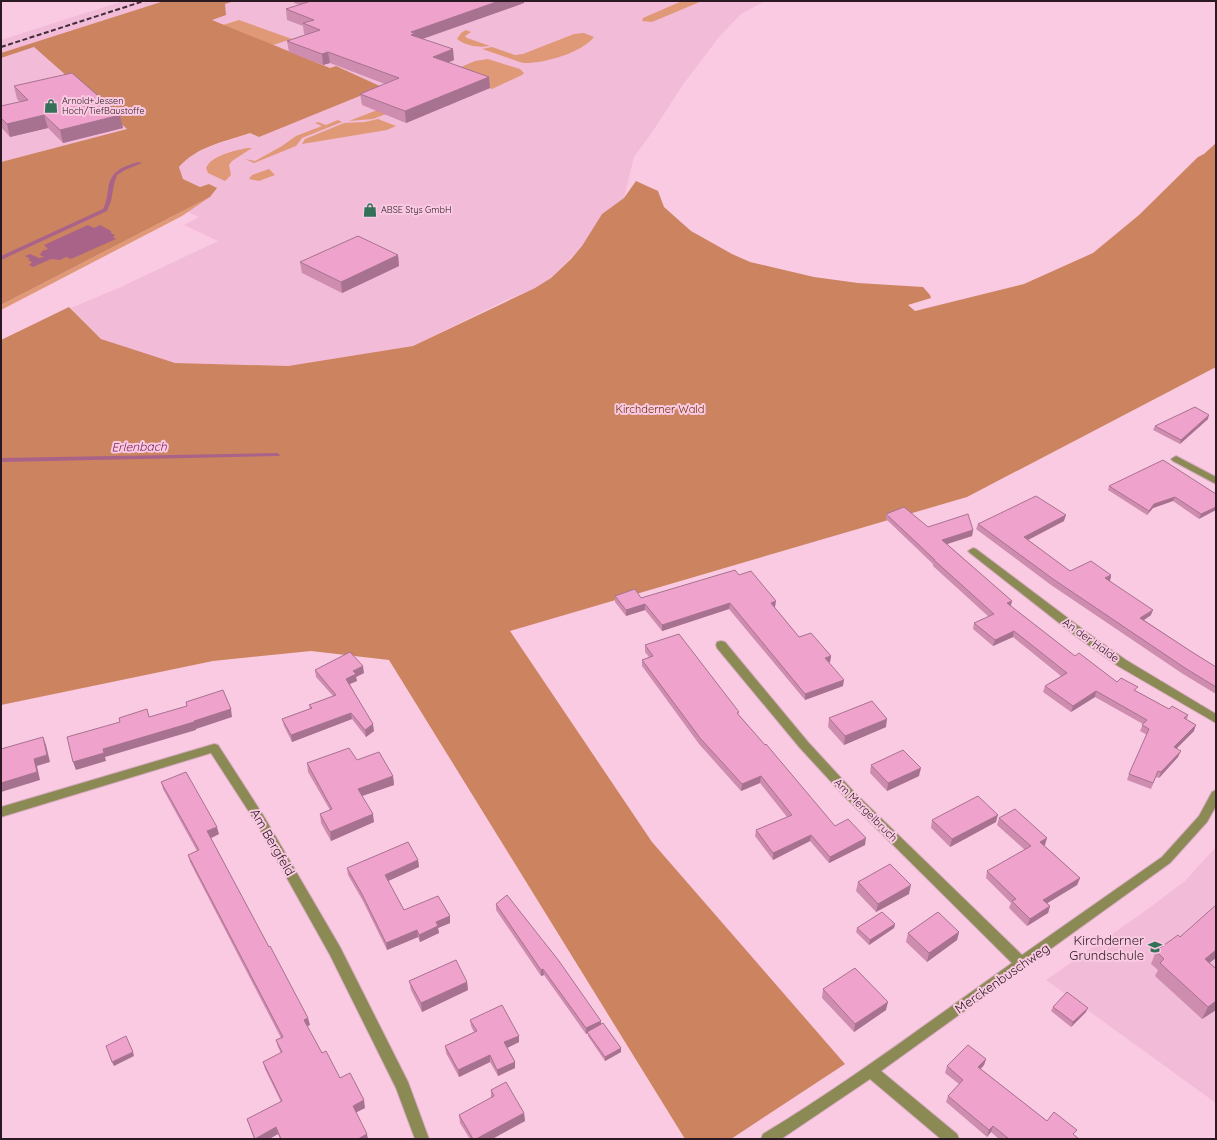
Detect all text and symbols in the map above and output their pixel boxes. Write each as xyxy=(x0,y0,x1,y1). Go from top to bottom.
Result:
place label: Arnold+Jessen Hoch/TiefBaustoffe xyxy=(62,95,145,116)
shop icon: Arnold+Jessen Hoch/TiefBaustoffe xyxy=(43,98,59,114)
shop icon: ABSE Stys GmbH xyxy=(362,202,378,218)
place label: ABSE Stys GmbH xyxy=(381,204,452,215)
park label: Kirchderner Wald xyxy=(616,402,704,416)
water label: Erlenbach xyxy=(111,439,167,454)
street label: An der Halde xyxy=(1060,615,1122,665)
street label: Am Mergelbruch xyxy=(831,775,901,845)
street label: Am Bergfeld xyxy=(247,806,299,878)
place label: Kirchderner Grundschule xyxy=(1069,932,1144,963)
street label: Merckenbuschweg xyxy=(952,939,1052,1017)
school or university icon: Kirchderner Grundschule xyxy=(1147,939,1163,955)

